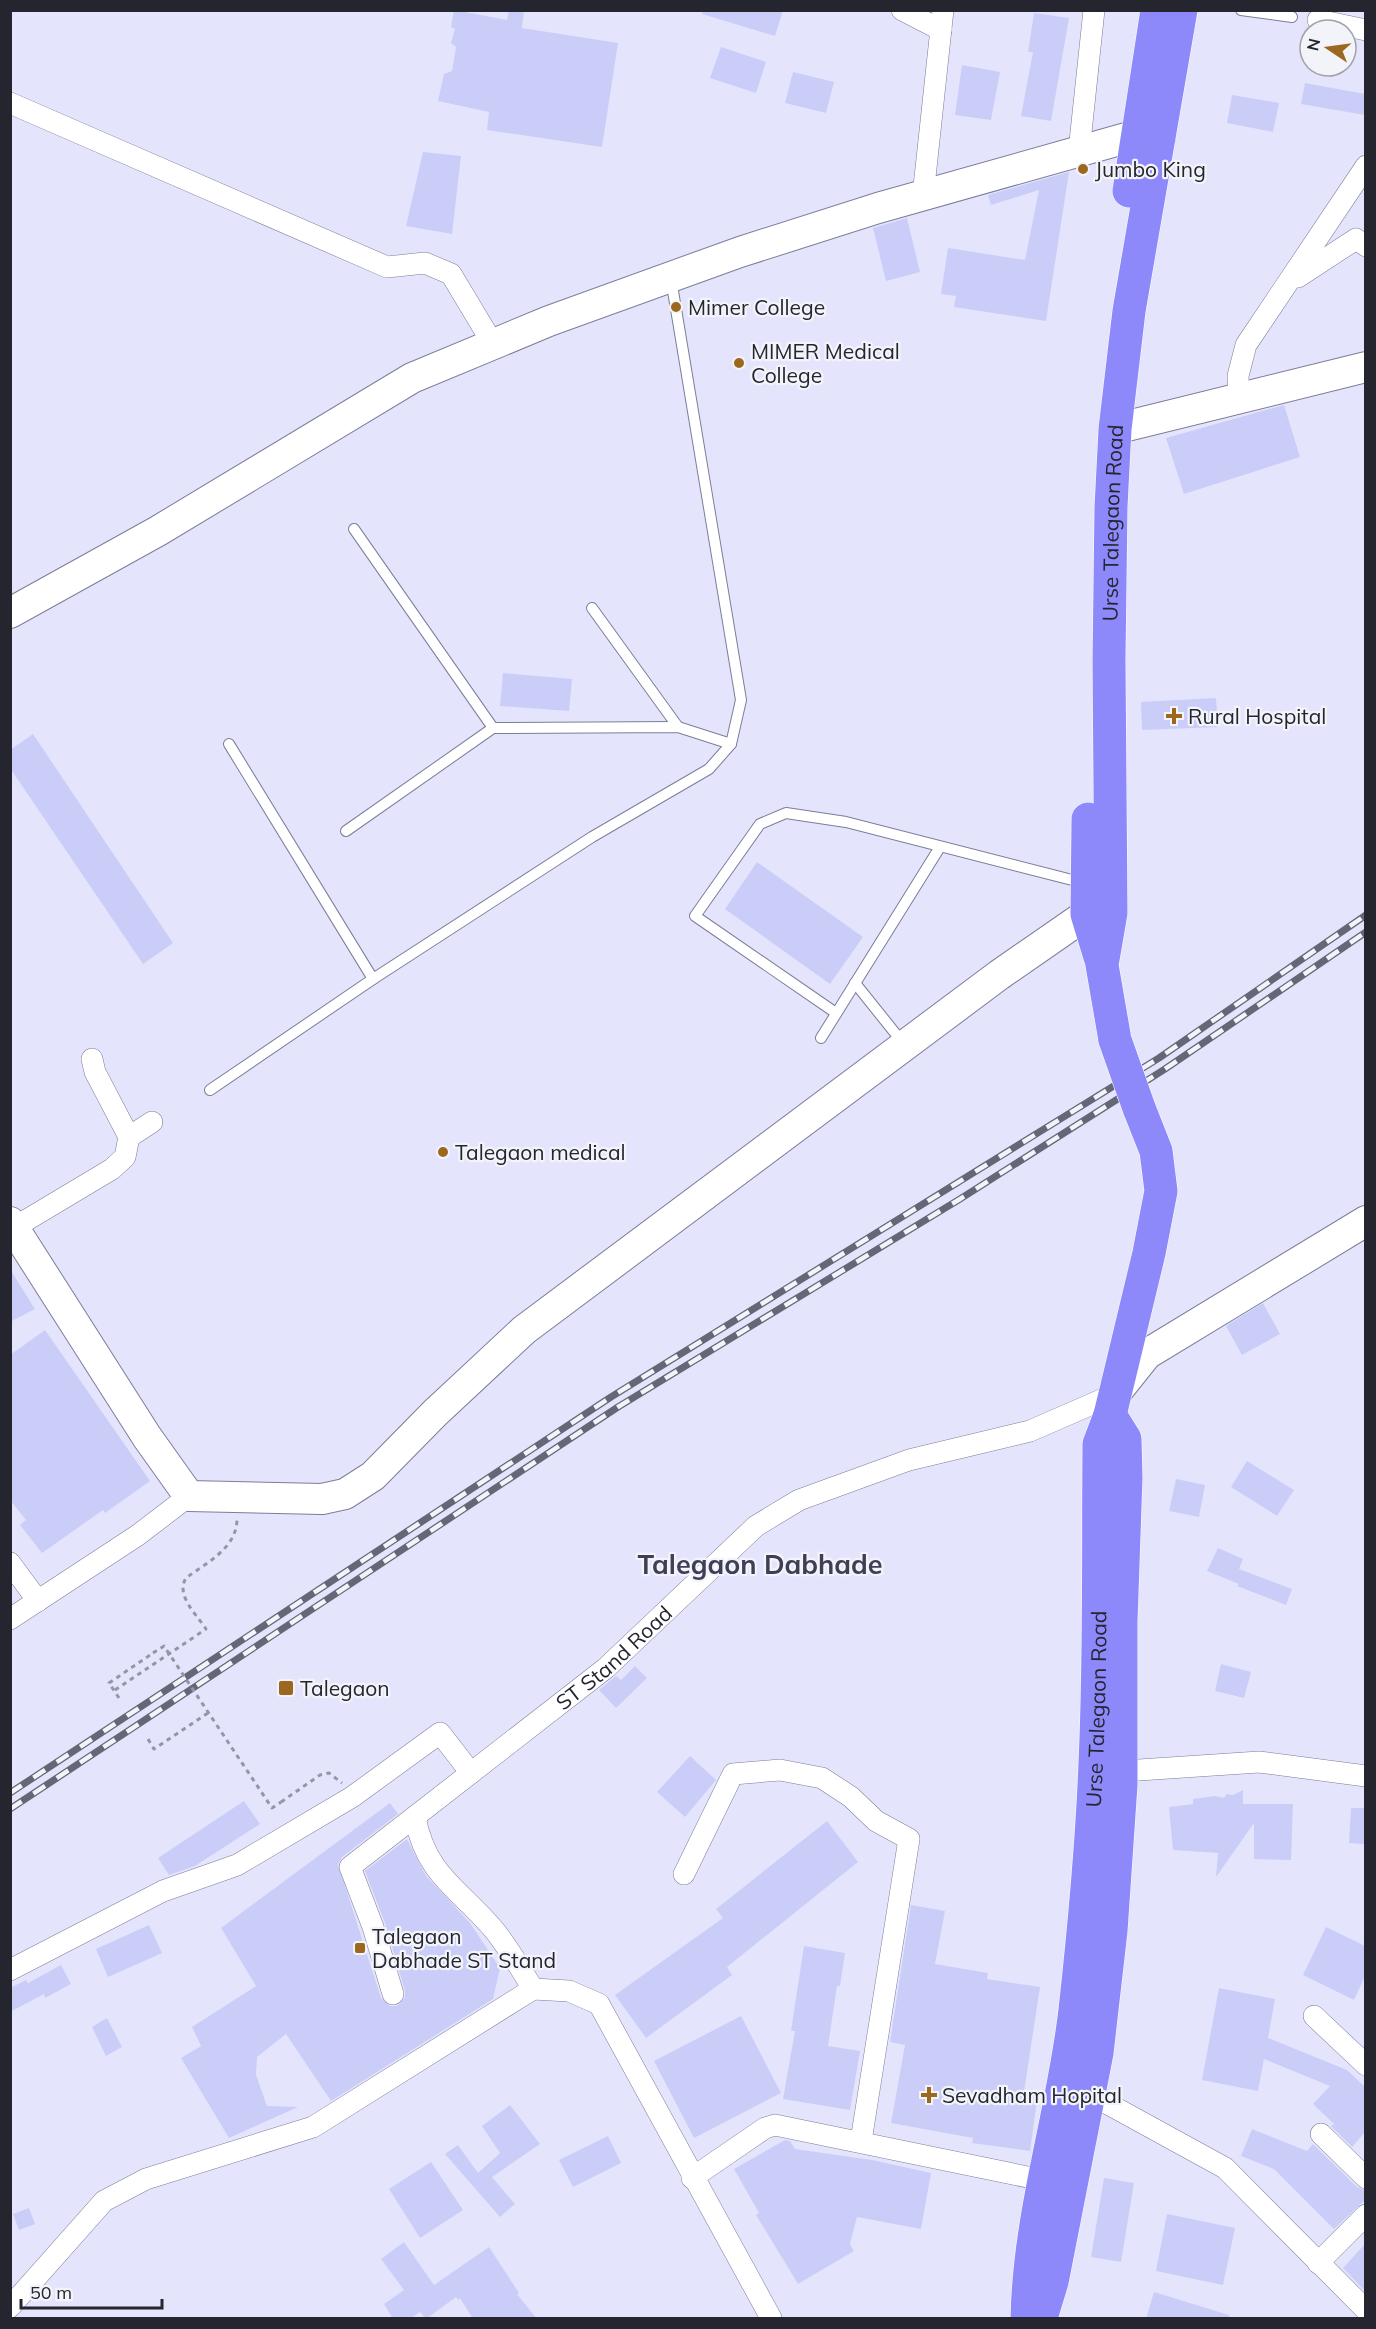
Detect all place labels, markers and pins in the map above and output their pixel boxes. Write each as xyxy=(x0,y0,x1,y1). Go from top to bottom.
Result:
place label: Jumbo King xyxy=(1095,156,1206,182)
marker: Jumbo King xyxy=(1076,162,1090,176)
place label: Mimer College xyxy=(688,294,825,320)
marker: Mimer College xyxy=(669,300,683,314)
place label: MIMER Medical College xyxy=(751,338,900,388)
marker: MIMER Medical College xyxy=(732,356,746,370)
place label: Rural Hospital xyxy=(1188,703,1326,729)
marker: Rural Hospital xyxy=(1165,707,1183,725)
place label: Talegaon medical xyxy=(455,1139,626,1165)
marker: Talegaon medical xyxy=(436,1145,450,1159)
place label: Talegaon xyxy=(300,1675,390,1701)
marker: Talegaon xyxy=(277,1679,295,1697)
place label: Talegaon Dabhade ST Stand xyxy=(372,1923,556,1973)
marker: Talegaon Dabhade ST Stand xyxy=(353,1941,367,1955)
place label: Sevadham Hopital xyxy=(942,2082,1122,2108)
marker: Sevadham Hopital xyxy=(920,2086,938,2104)

